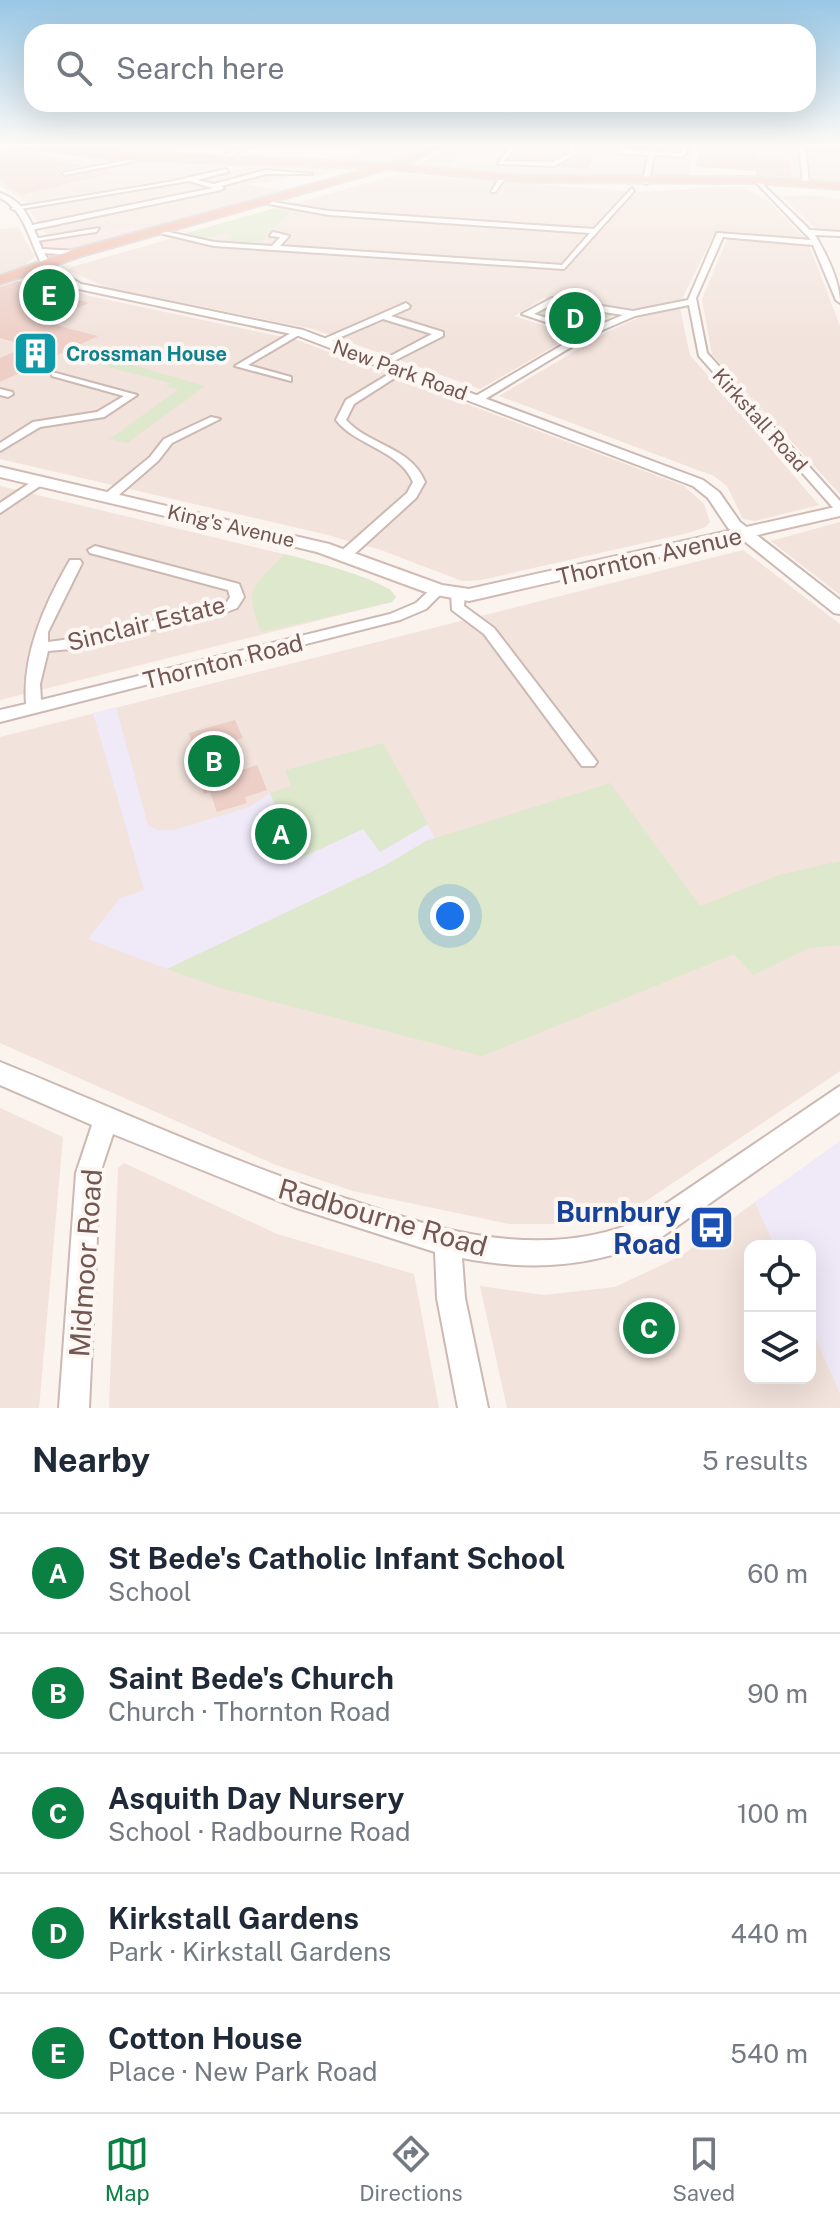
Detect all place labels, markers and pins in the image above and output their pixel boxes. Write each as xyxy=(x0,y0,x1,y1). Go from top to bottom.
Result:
pin: E xyxy=(23,265,75,325)
pin: D xyxy=(549,288,601,348)
building icon: Crossman House xyxy=(11,330,59,378)
place label: Crossman House xyxy=(66,342,227,366)
pin: B xyxy=(188,731,240,791)
pin: A xyxy=(255,804,307,864)
place label: Burnbury Road xyxy=(556,1195,681,1260)
bus stop icon: Burnbury Road xyxy=(688,1203,736,1251)
pin: C xyxy=(623,1298,675,1358)

